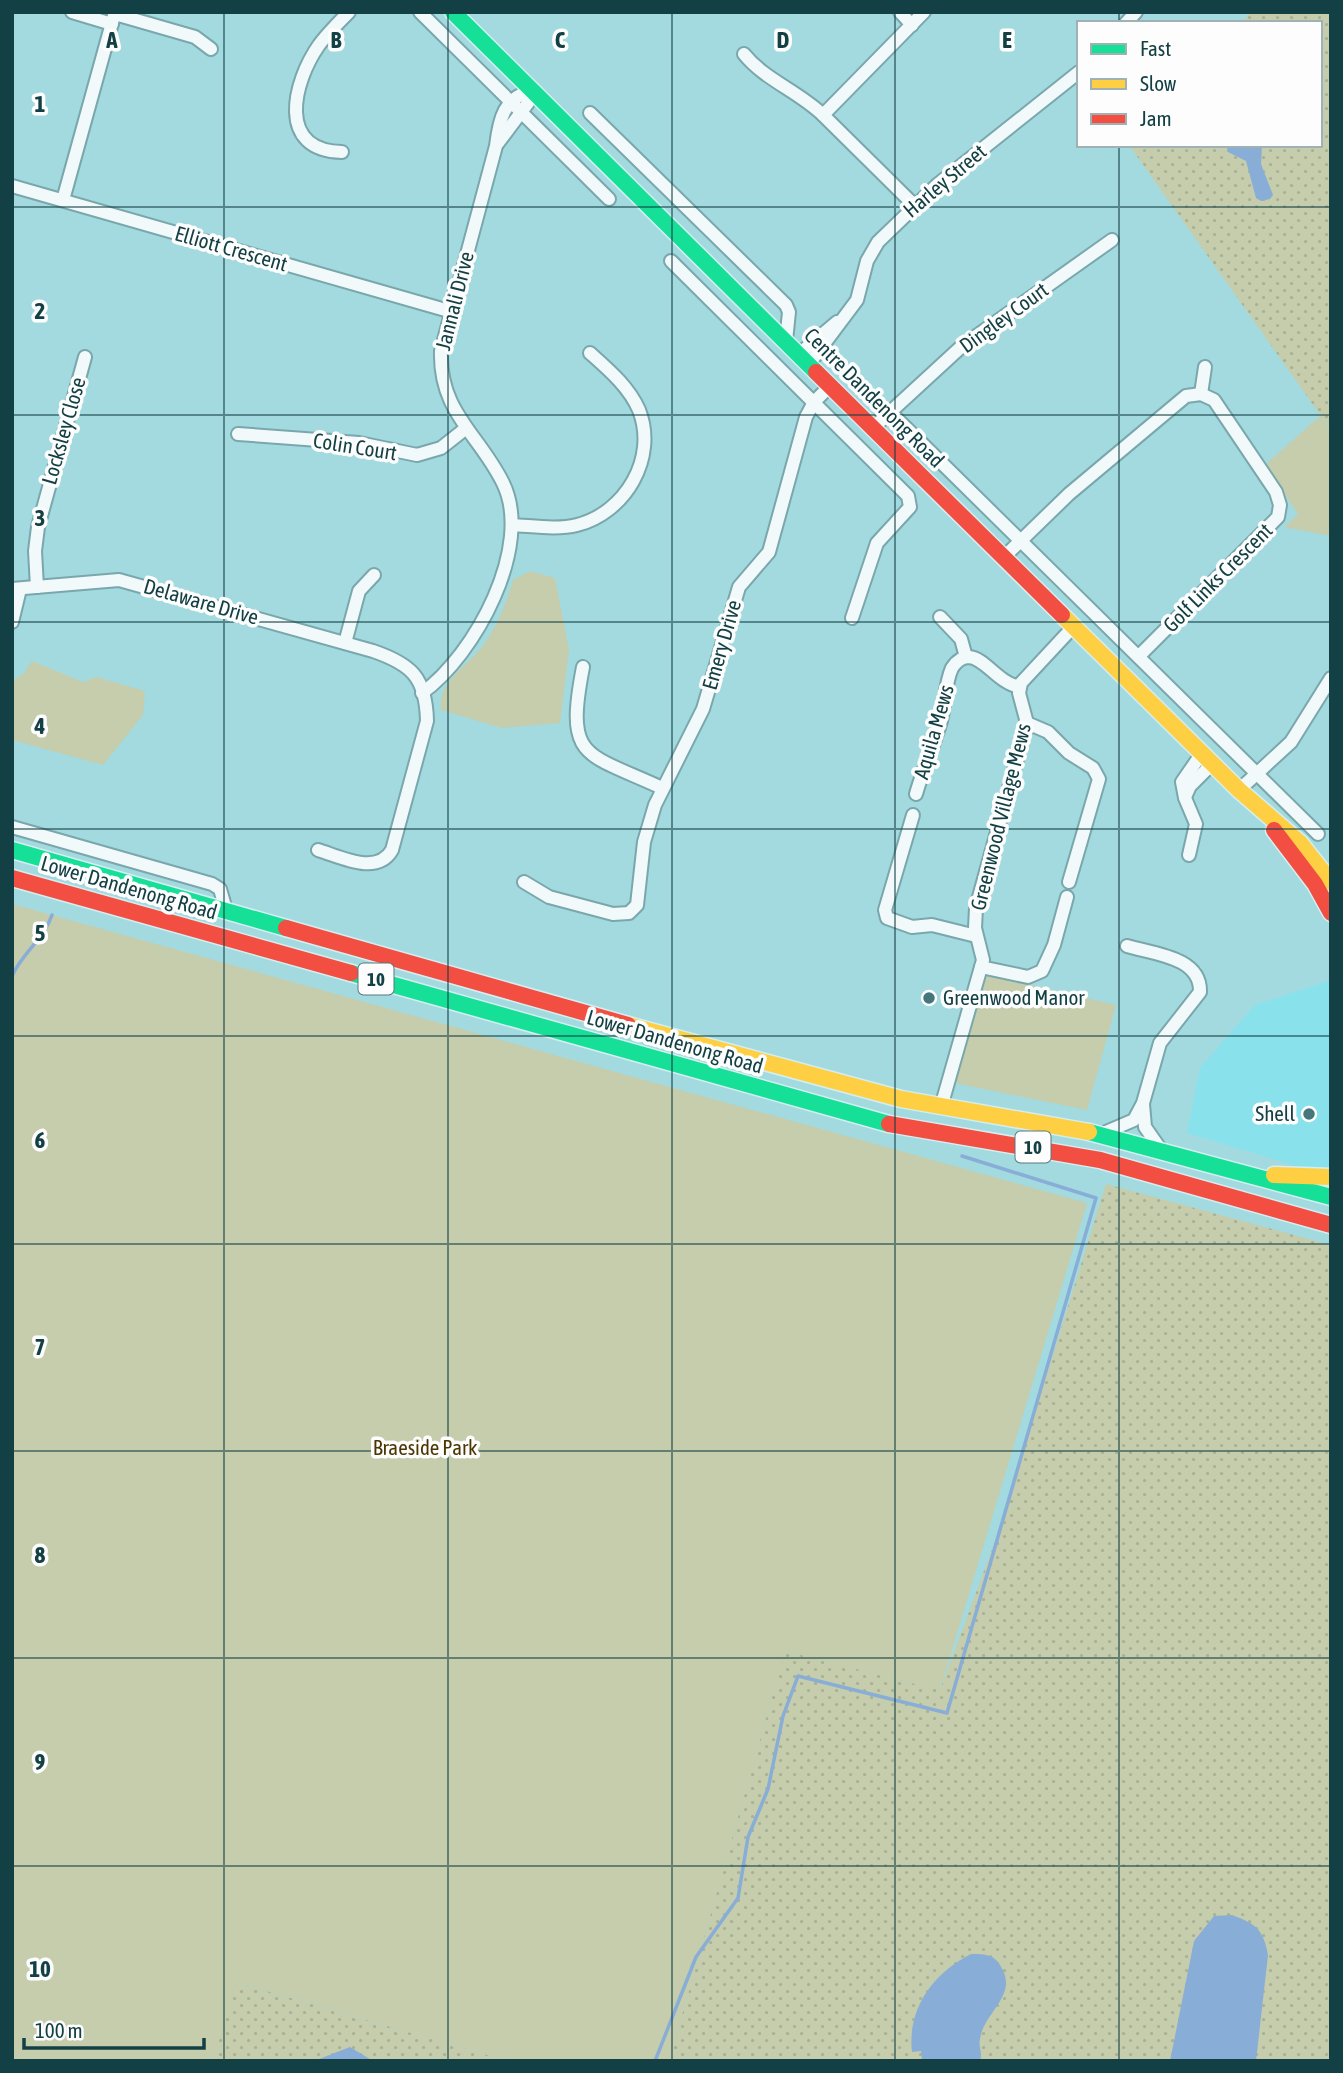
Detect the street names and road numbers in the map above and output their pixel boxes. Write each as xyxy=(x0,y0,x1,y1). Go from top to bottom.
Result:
street label: Harley Street xyxy=(898,139,991,222)
street label: Elliott Crescent xyxy=(172,221,290,276)
street label: Jannali Drive xyxy=(430,249,478,352)
street label: Dingley Court xyxy=(954,277,1052,357)
street label: Centre Dandenong Road xyxy=(800,323,949,472)
street label: Locksley Close xyxy=(36,374,90,487)
street label: Colin Court xyxy=(312,428,399,464)
street label: Golf Links Crescent xyxy=(1158,518,1277,637)
street label: Delaware Drive xyxy=(141,573,261,629)
street label: Emery Drive xyxy=(697,597,745,692)
street label: Aquila Mews xyxy=(908,682,958,782)
street label: Greenwood Village Mews xyxy=(965,721,1035,913)
street label: Lower Dandenong Road xyxy=(38,850,220,924)
road number: 10 xyxy=(358,964,394,995)
street label: Lower Dandenong Road xyxy=(584,1004,766,1078)
road number: 10 xyxy=(1016,1132,1050,1162)

